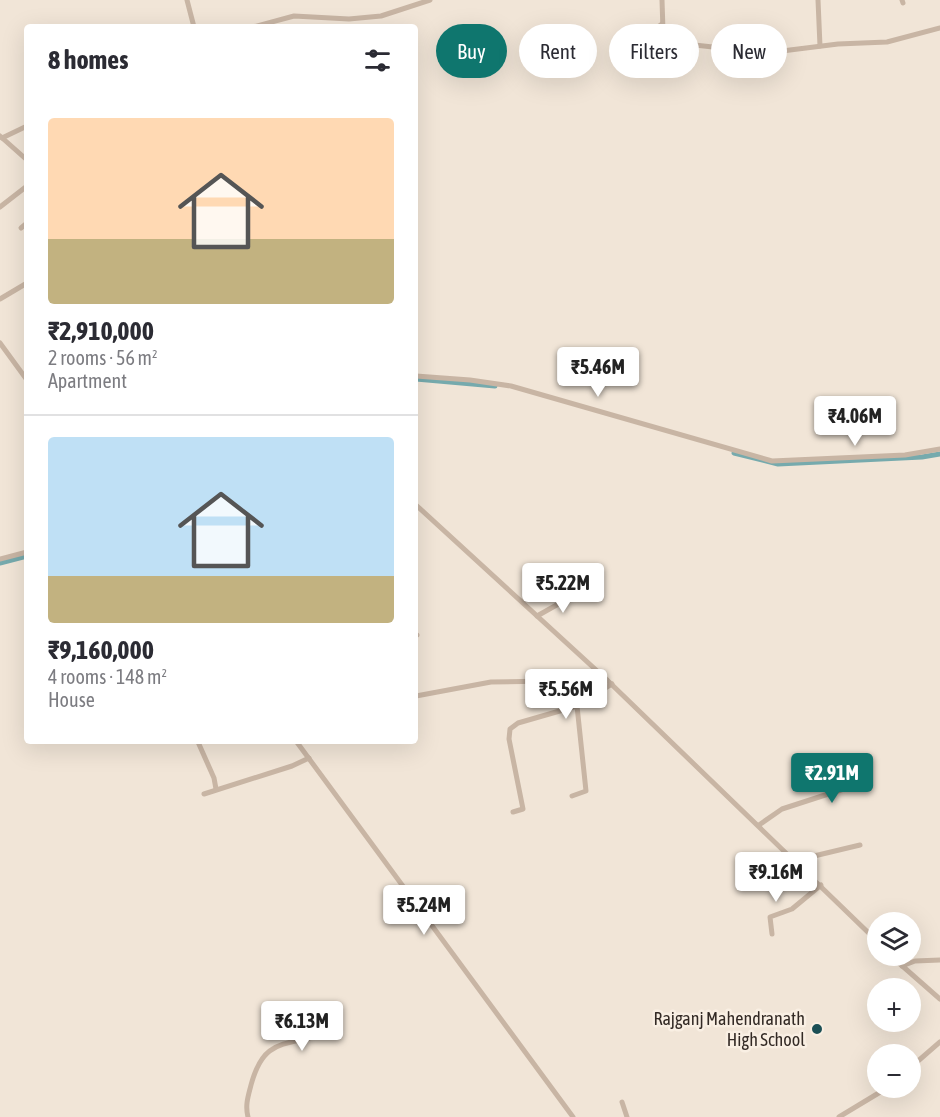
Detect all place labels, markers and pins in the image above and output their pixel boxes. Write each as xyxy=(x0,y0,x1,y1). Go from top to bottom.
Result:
pin: ₹5.46M xyxy=(549,347,647,398)
pin: ₹4.06M xyxy=(806,396,904,447)
pin: ₹5.22M xyxy=(514,563,612,614)
pin: ₹5.56M xyxy=(517,669,615,720)
pin: ₹2.91M xyxy=(783,753,881,804)
pin: ₹9.16M xyxy=(727,852,825,903)
pin: ₹5.24M xyxy=(375,885,473,936)
pin: ₹6.13M xyxy=(253,1001,351,1052)
place label: Rajganj Mahendranath High School xyxy=(653,1008,805,1050)
marker: Rajganj Mahendranath High School xyxy=(810,1022,824,1036)

